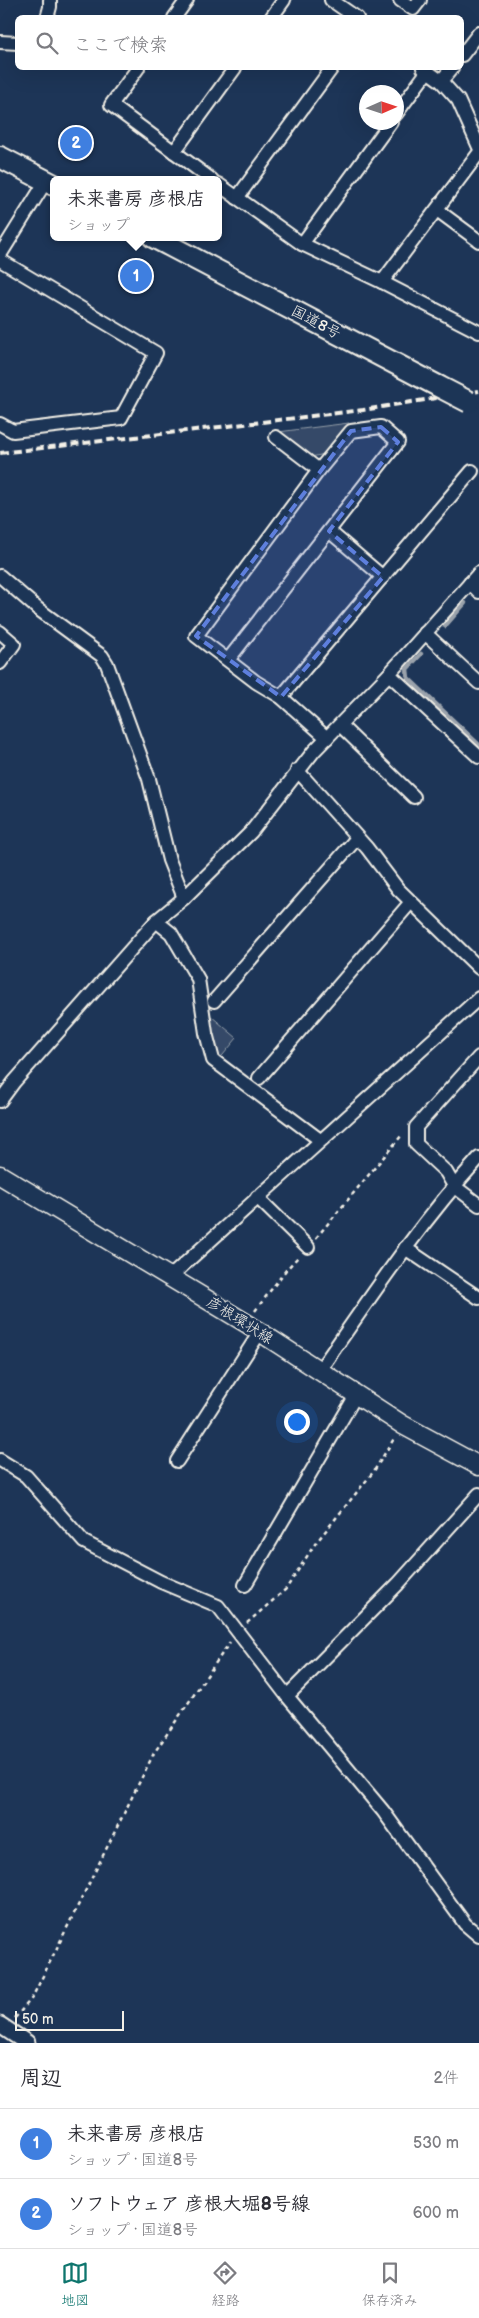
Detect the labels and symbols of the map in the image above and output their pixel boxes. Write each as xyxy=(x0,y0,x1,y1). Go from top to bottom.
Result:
north arrow xyxy=(359,85,404,130)
pin: 2 xyxy=(60,124,92,162)
pin: 1 xyxy=(120,257,152,295)
street label: 国道8号 xyxy=(288,301,344,343)
street label: 彦根環状線 xyxy=(203,1292,277,1348)
your location xyxy=(284,1409,310,1435)
scale bar xyxy=(15,2008,124,2031)

